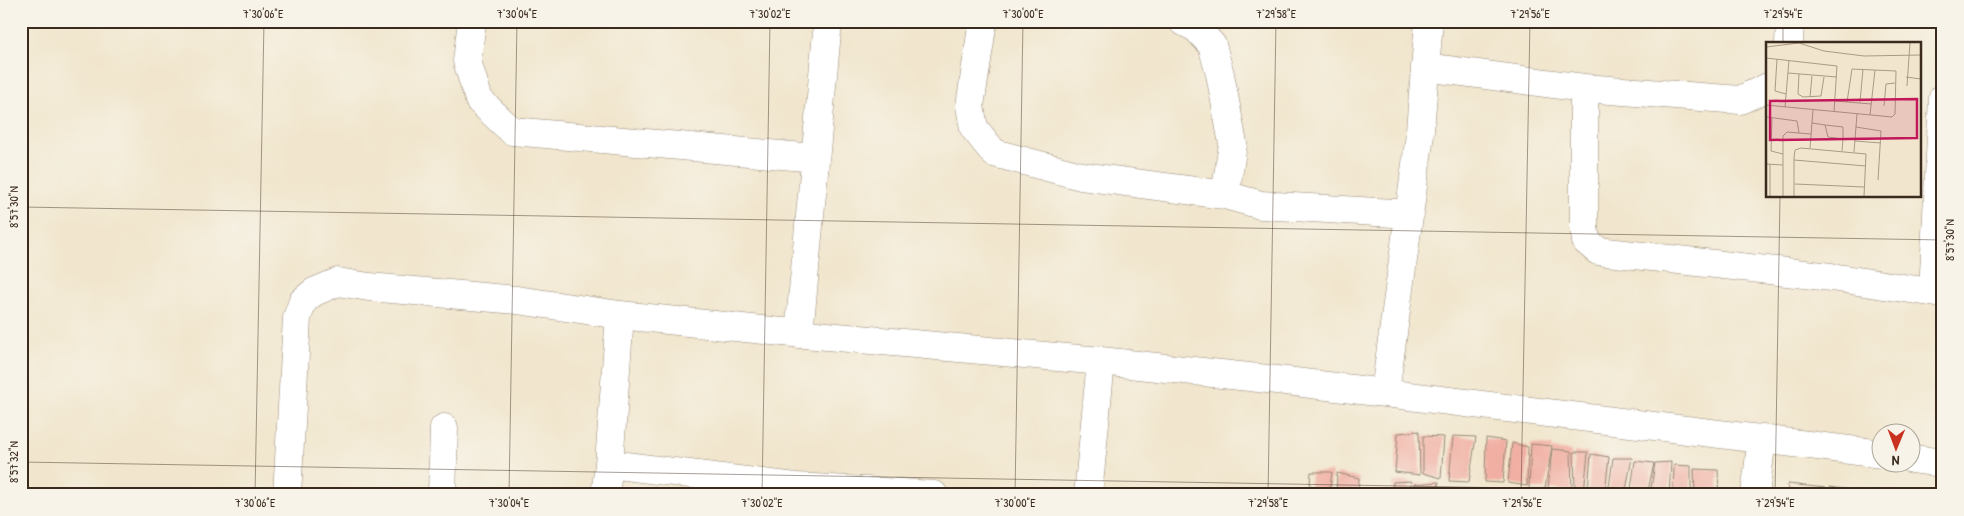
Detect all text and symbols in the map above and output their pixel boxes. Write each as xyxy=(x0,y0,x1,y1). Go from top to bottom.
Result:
text: 7°30'06"E xyxy=(243,5,284,22)
text: 7°30'04"E xyxy=(497,5,538,22)
text: 7°30'02"E xyxy=(749,5,791,22)
text: 7°30'00"E xyxy=(1002,5,1044,22)
text: 7°29'58"E xyxy=(1256,5,1297,22)
text: 7°29'56"E xyxy=(1510,5,1550,22)
text: 7°29'54"E xyxy=(1763,5,1803,22)
inset map xyxy=(1766,42,1922,198)
text: 8°57'30"N xyxy=(5,186,22,228)
text: 8°57'30"N xyxy=(1941,219,1958,261)
north arrow xyxy=(1872,424,1922,474)
text: 8°57'32"N xyxy=(5,441,22,483)
text: N xyxy=(1891,452,1900,471)
text: 7°30'06"E xyxy=(235,494,276,511)
text: 7°30'04"E xyxy=(489,494,530,511)
text: 7°30'02"E xyxy=(741,494,783,511)
text: 7°30'00"E xyxy=(994,494,1036,511)
text: 7°29'58"E xyxy=(1248,494,1289,511)
text: 7°29'56"E xyxy=(1502,494,1542,511)
text: 7°29'54"E xyxy=(1755,494,1795,511)

